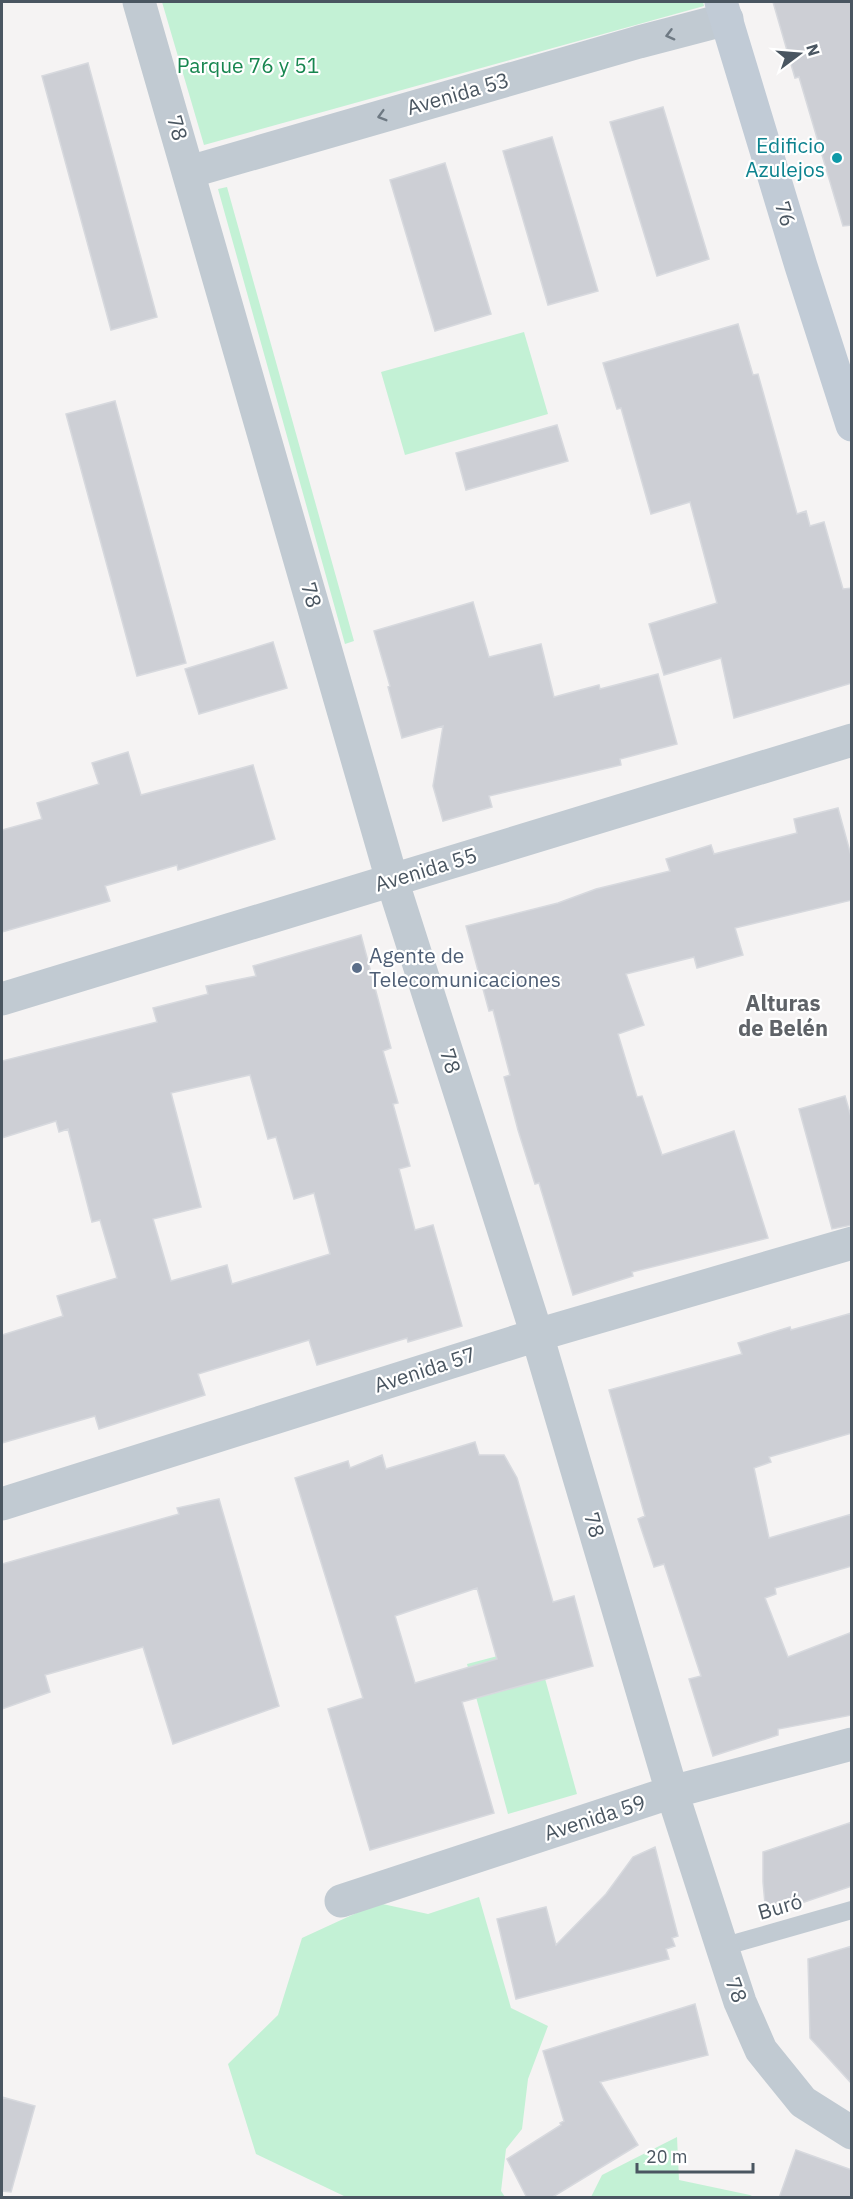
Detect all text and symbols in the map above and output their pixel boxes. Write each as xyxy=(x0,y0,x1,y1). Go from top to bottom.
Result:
north arrow xyxy=(769,24,829,84)
one-way arrow xyxy=(666,27,676,40)
text: N xyxy=(802,42,825,58)
park label: Parque 76 y 51 xyxy=(177,51,319,79)
street label: Avenida 53 xyxy=(403,65,512,121)
one-way arrow xyxy=(377,109,387,122)
street label: 78 xyxy=(161,112,195,144)
place label: Edificio Azulejos xyxy=(745,131,825,183)
marker: Edificio Azulejos xyxy=(830,151,844,165)
street label: 76 xyxy=(769,198,803,230)
street label: 78 xyxy=(295,579,329,611)
street label: Avenida 55 xyxy=(371,840,480,898)
place label: Agente de Telecomunicaciones xyxy=(369,941,561,993)
marker: Agente de Telecomunicaciones xyxy=(350,961,364,975)
district label: Alturas de Belén xyxy=(738,988,828,1042)
street label: 78 xyxy=(434,1044,468,1077)
street label: Avenida 57 xyxy=(370,1339,479,1399)
street label: 78 xyxy=(578,1509,612,1541)
street label: Avenida 59 xyxy=(540,1787,649,1847)
street label: Buró xyxy=(754,1886,805,1926)
street label: 78 xyxy=(719,1973,754,2006)
scale bar xyxy=(637,2136,752,2174)
text: 20 m xyxy=(646,2145,688,2168)

